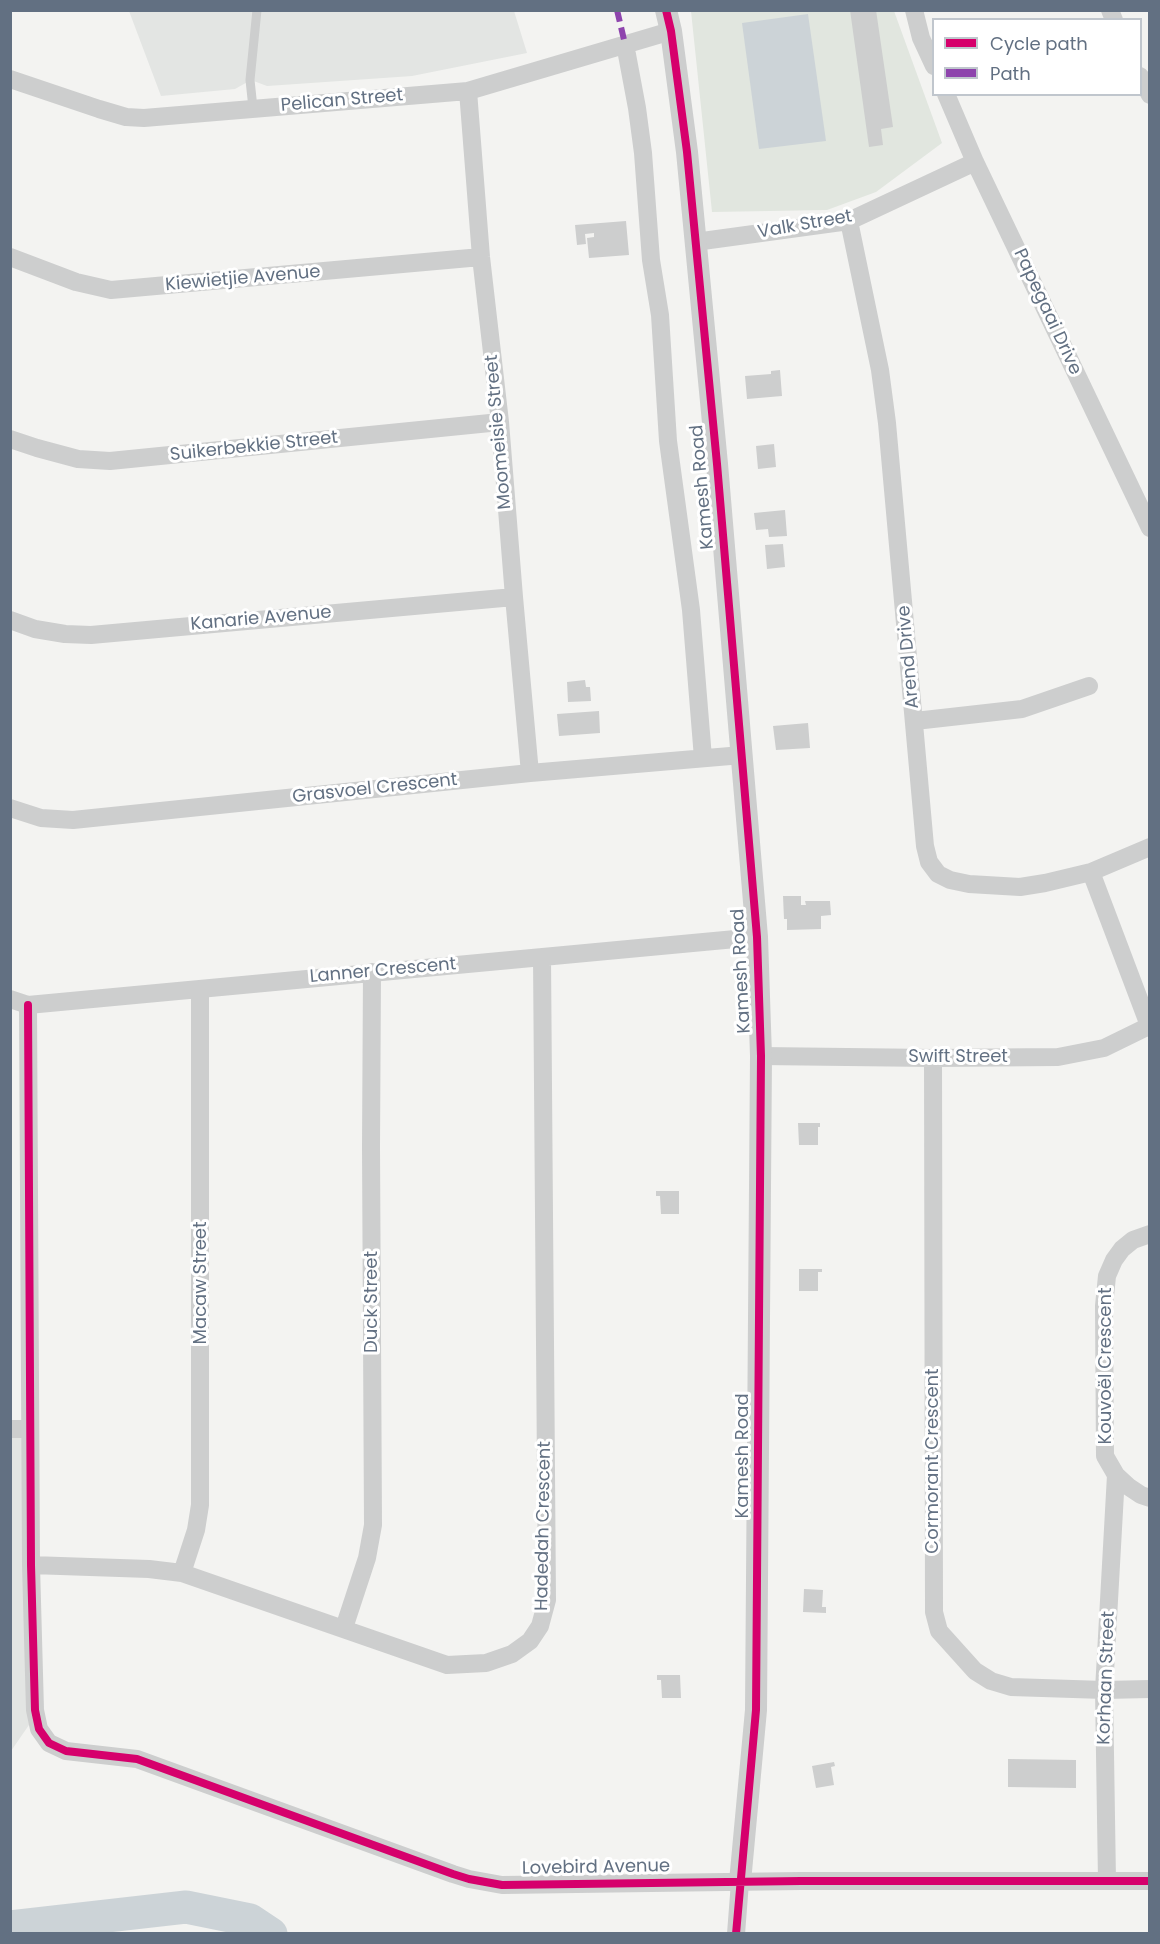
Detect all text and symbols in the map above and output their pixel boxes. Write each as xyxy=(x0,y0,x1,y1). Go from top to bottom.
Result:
legend xyxy=(932,18,1142,96)
text: Cycle path xyxy=(990,31,1088,56)
text: Path xyxy=(990,61,1031,86)
street label: Pelican Street xyxy=(280,85,404,117)
street label: Valk Street xyxy=(756,206,854,244)
street label: Papegaai Drive xyxy=(1008,245,1086,379)
street label: Kiewietjie Avenue xyxy=(164,261,322,297)
street label: Moomeisie Street xyxy=(481,354,517,510)
street label: Kamesh Road xyxy=(687,424,719,550)
street label: Suikerbekkie Street xyxy=(169,427,339,467)
street label: Kanarie Avenue xyxy=(190,602,332,636)
street label: Arend Drive xyxy=(894,604,924,710)
street label: Grasvoel Crescent xyxy=(292,770,458,808)
street label: Kamesh Road xyxy=(728,908,756,1034)
street label: Lanner Crescent xyxy=(309,954,457,988)
street label: Swift Street xyxy=(908,1046,1008,1068)
street label: Macaw Street xyxy=(190,1221,212,1345)
street label: Duck Street xyxy=(361,1251,383,1353)
street label: Kouvoël Crescent xyxy=(1095,1287,1117,1445)
street label: Cormorant Crescent xyxy=(922,1368,944,1554)
street label: Kamesh Road xyxy=(732,1393,754,1519)
street label: Hadedah Crescent xyxy=(532,1441,556,1611)
street label: Korhaan Street xyxy=(1094,1611,1120,1745)
street label: Lovebird Avenue xyxy=(522,1856,670,1880)

